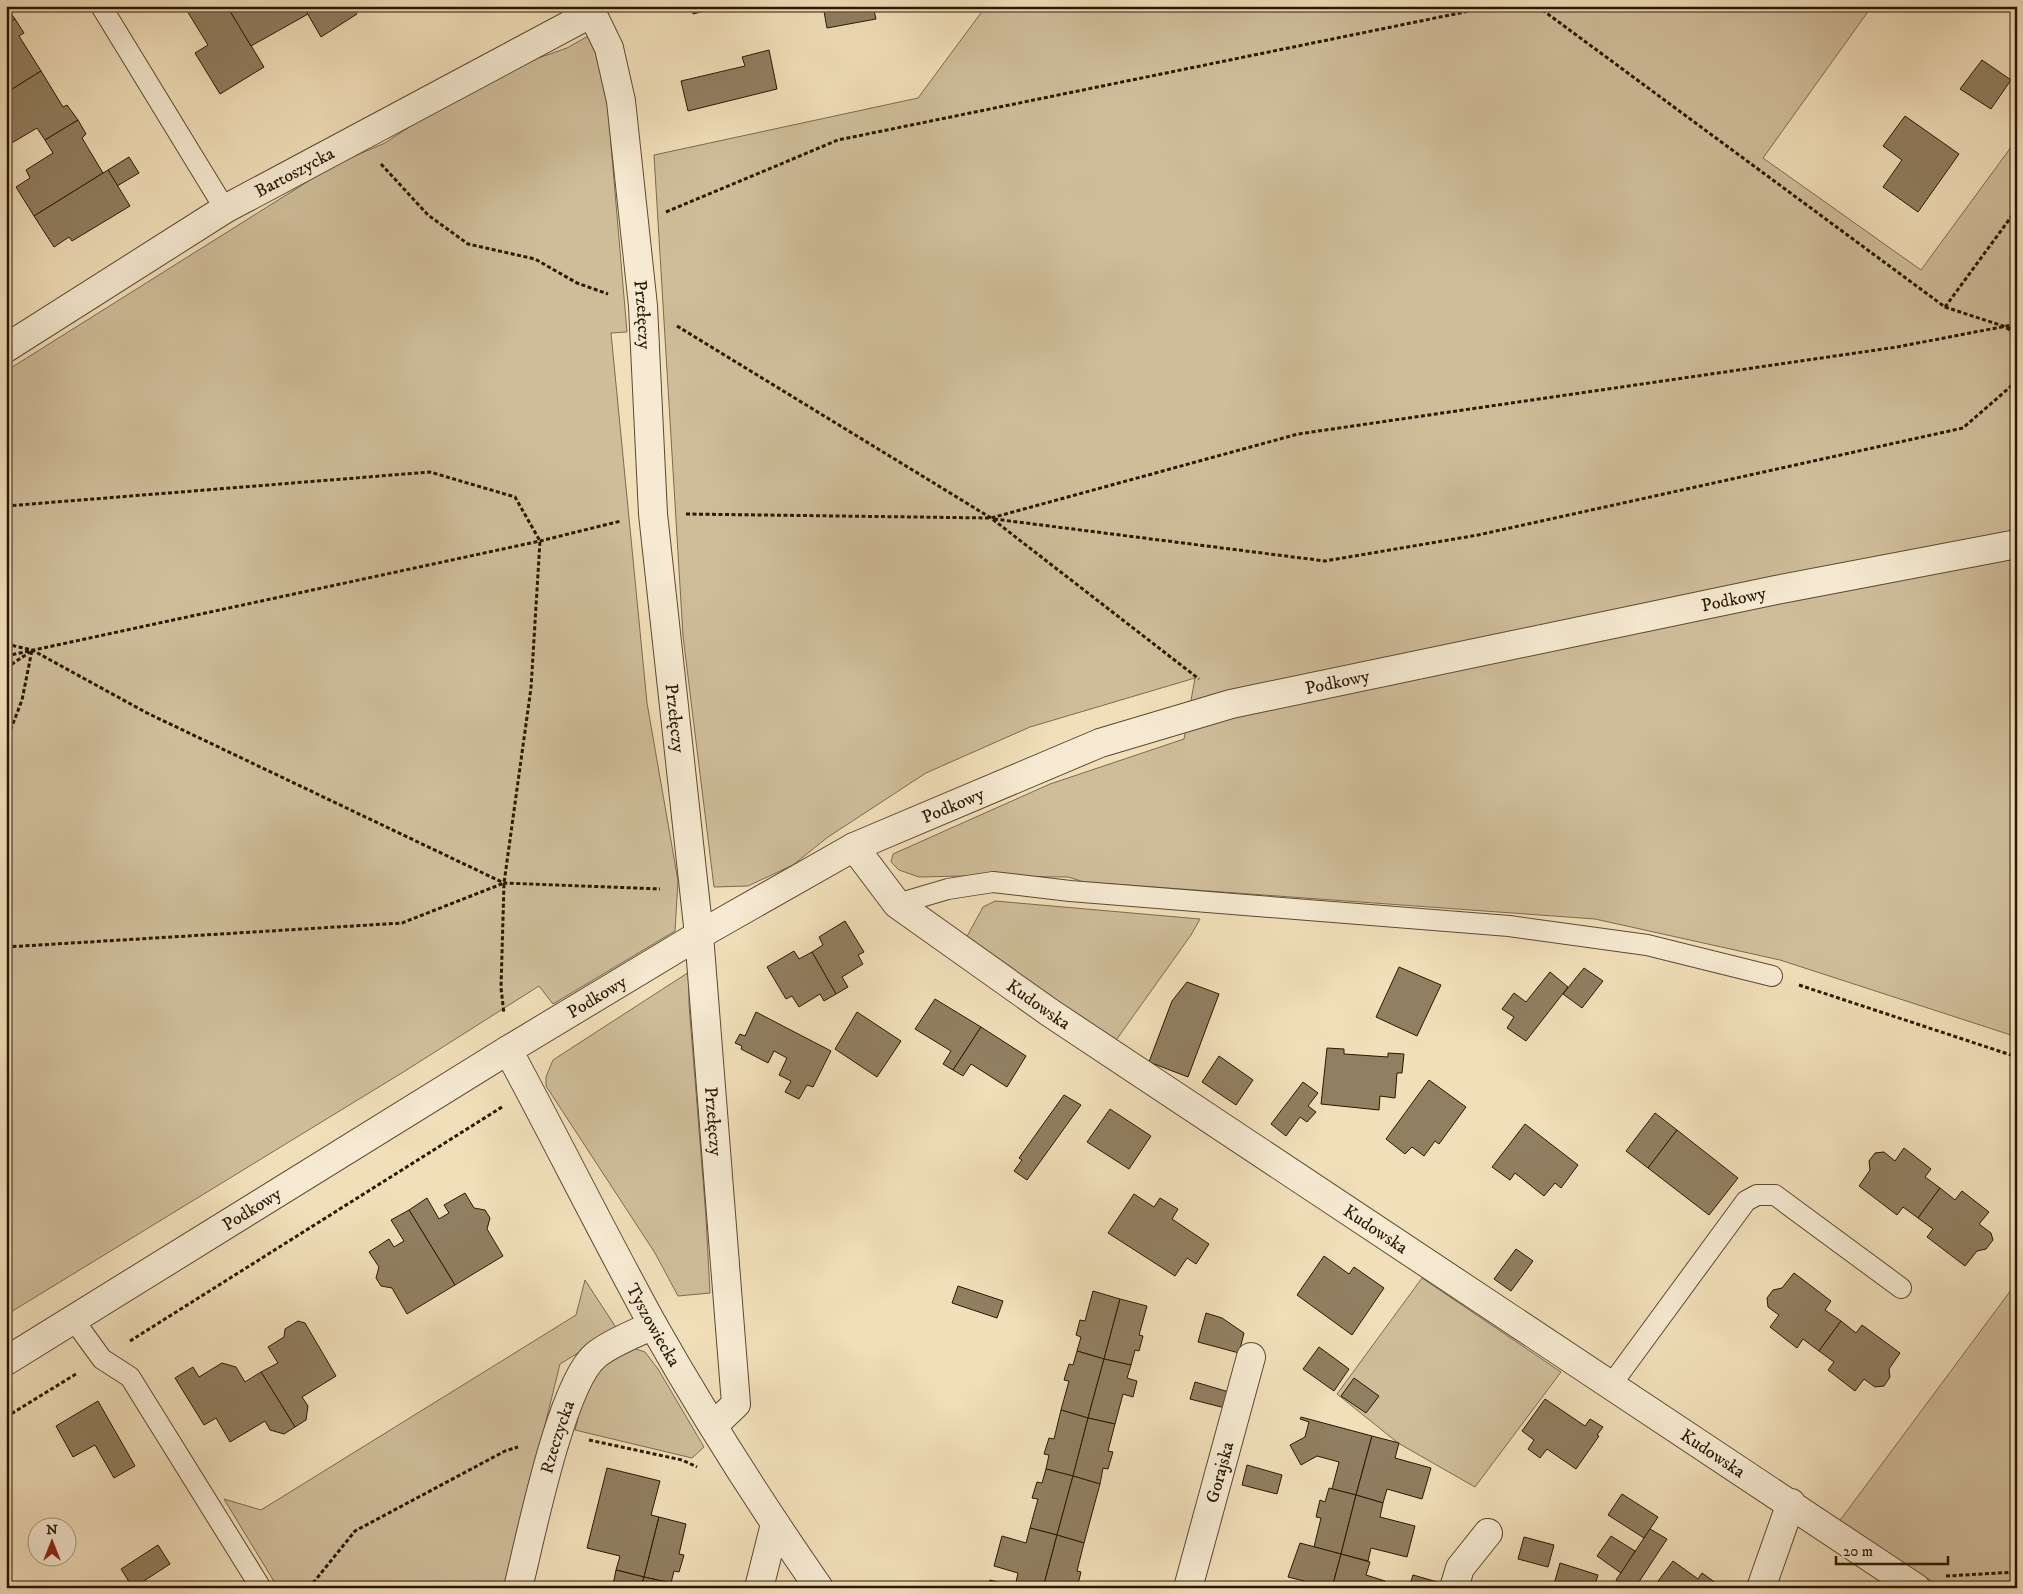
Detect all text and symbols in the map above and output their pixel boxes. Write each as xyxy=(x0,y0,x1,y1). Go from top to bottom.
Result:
street label: Bartoszycka xyxy=(251,143,339,203)
street label: Przełęczy xyxy=(628,279,655,350)
street label: Podkowy xyxy=(1700,582,1769,617)
street label: Podkowy xyxy=(1303,665,1372,700)
street label: Przełęczy xyxy=(660,683,689,754)
street label: Podkowy xyxy=(919,783,988,829)
street label: Podkowy xyxy=(563,971,631,1024)
street label: Kudowska xyxy=(1002,975,1075,1035)
street label: Przełęczy xyxy=(699,1086,726,1157)
street label: Podkowy xyxy=(219,1183,286,1236)
street label: Kudowska xyxy=(1339,1200,1412,1259)
street label: Tyszowiecka xyxy=(621,1280,685,1371)
street label: Rzeczycka xyxy=(536,1397,580,1476)
street label: Kudowska xyxy=(1676,1425,1749,1483)
street label: Gorajska xyxy=(1202,1439,1239,1506)
north arrow xyxy=(28,1516,78,1566)
text: N xyxy=(46,1521,58,1539)
scale bar xyxy=(1836,1534,1948,1566)
text: 20 m xyxy=(1843,1542,1873,1561)

